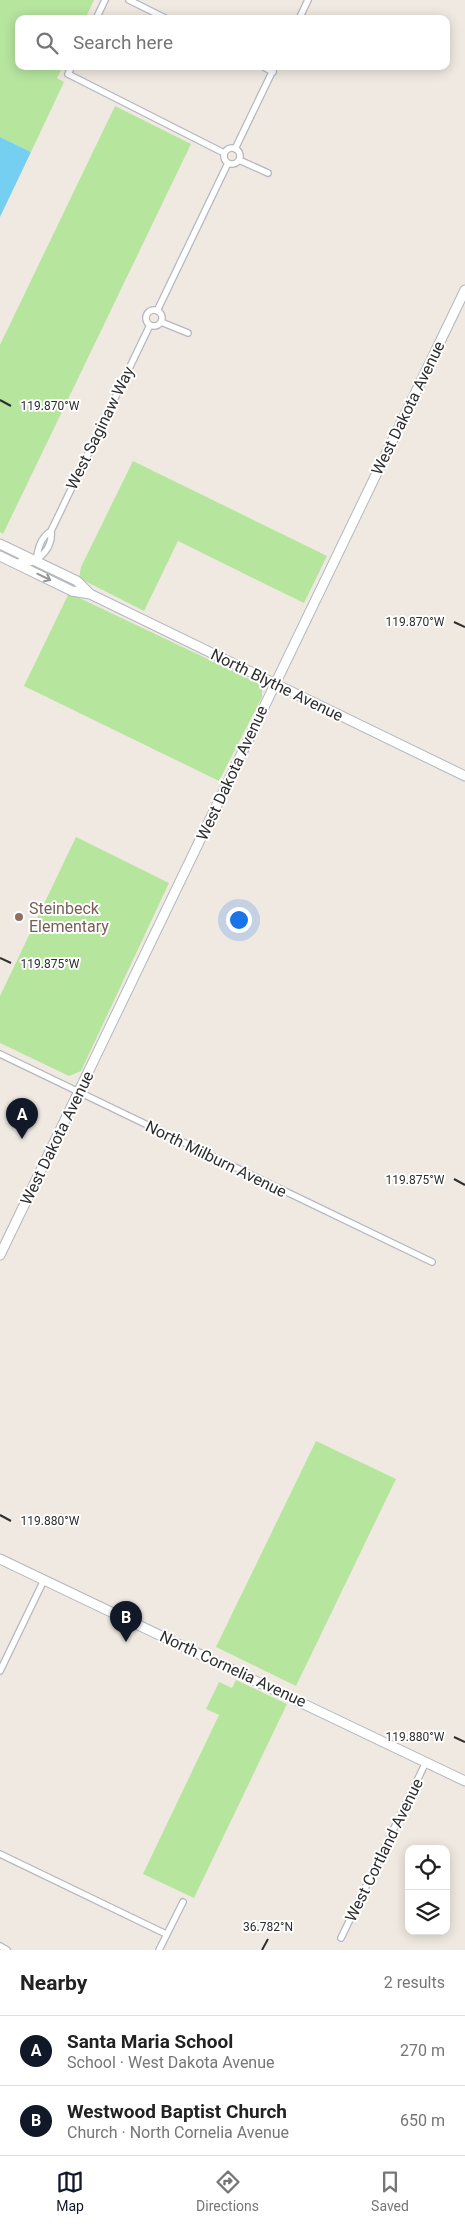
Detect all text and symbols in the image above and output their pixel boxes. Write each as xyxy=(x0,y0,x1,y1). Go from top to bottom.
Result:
search box xyxy=(15,15,450,70)
icon: search xyxy=(33,29,61,57)
text: Search here xyxy=(73,31,173,54)
street label: West Dakota Avenue xyxy=(367,338,449,478)
street label: West Saginaw Way xyxy=(62,363,138,493)
text: 119.870°W xyxy=(21,399,80,413)
one-way arrow xyxy=(36,573,51,582)
text: 119.870°W xyxy=(386,615,445,629)
street label: North Blythe Avenue xyxy=(208,645,346,725)
street label: West Dakota Avenue xyxy=(192,703,272,843)
place label: Steinbeck Elementary xyxy=(29,899,109,936)
your location xyxy=(226,907,252,933)
marker: Steinbeck Elementary xyxy=(13,911,25,923)
text: 119.875°W xyxy=(21,957,80,971)
street label: West Dakota Avenue xyxy=(16,1068,98,1208)
pin: A xyxy=(6,1098,38,1139)
street label: North Milburn Avenue xyxy=(142,1117,290,1201)
text: 119.875°W xyxy=(386,1173,445,1187)
text: 119.880°W xyxy=(21,1514,80,1528)
pin: B xyxy=(110,1601,142,1642)
street label: North Cornelia Avenue xyxy=(157,1627,309,1711)
text: 119.880°W xyxy=(386,1730,445,1744)
street label: West Cortland Avenue xyxy=(341,1775,427,1925)
map controls xyxy=(405,1845,450,1935)
button: locate xyxy=(405,1845,450,1890)
button: layers xyxy=(405,1890,450,1935)
text: 36.782°N xyxy=(243,1920,293,1934)
text: Nearby xyxy=(20,1971,87,1995)
text: 2 results xyxy=(384,1973,445,1992)
text: Santa Maria School xyxy=(67,2030,233,2053)
text: A xyxy=(31,2041,41,2060)
text: 270 m xyxy=(400,2041,445,2060)
text: School · West Dakota Avenue xyxy=(67,2053,275,2072)
text: Westwood Baptist Church xyxy=(67,2100,287,2123)
text: B xyxy=(31,2111,41,2130)
text: 650 m xyxy=(400,2111,445,2130)
text: Church · North Cornelia Avenue xyxy=(67,2123,289,2142)
tab: Map xyxy=(56,2168,84,2214)
tab: Directions xyxy=(196,2168,259,2214)
tab: Saved xyxy=(371,2168,409,2214)

